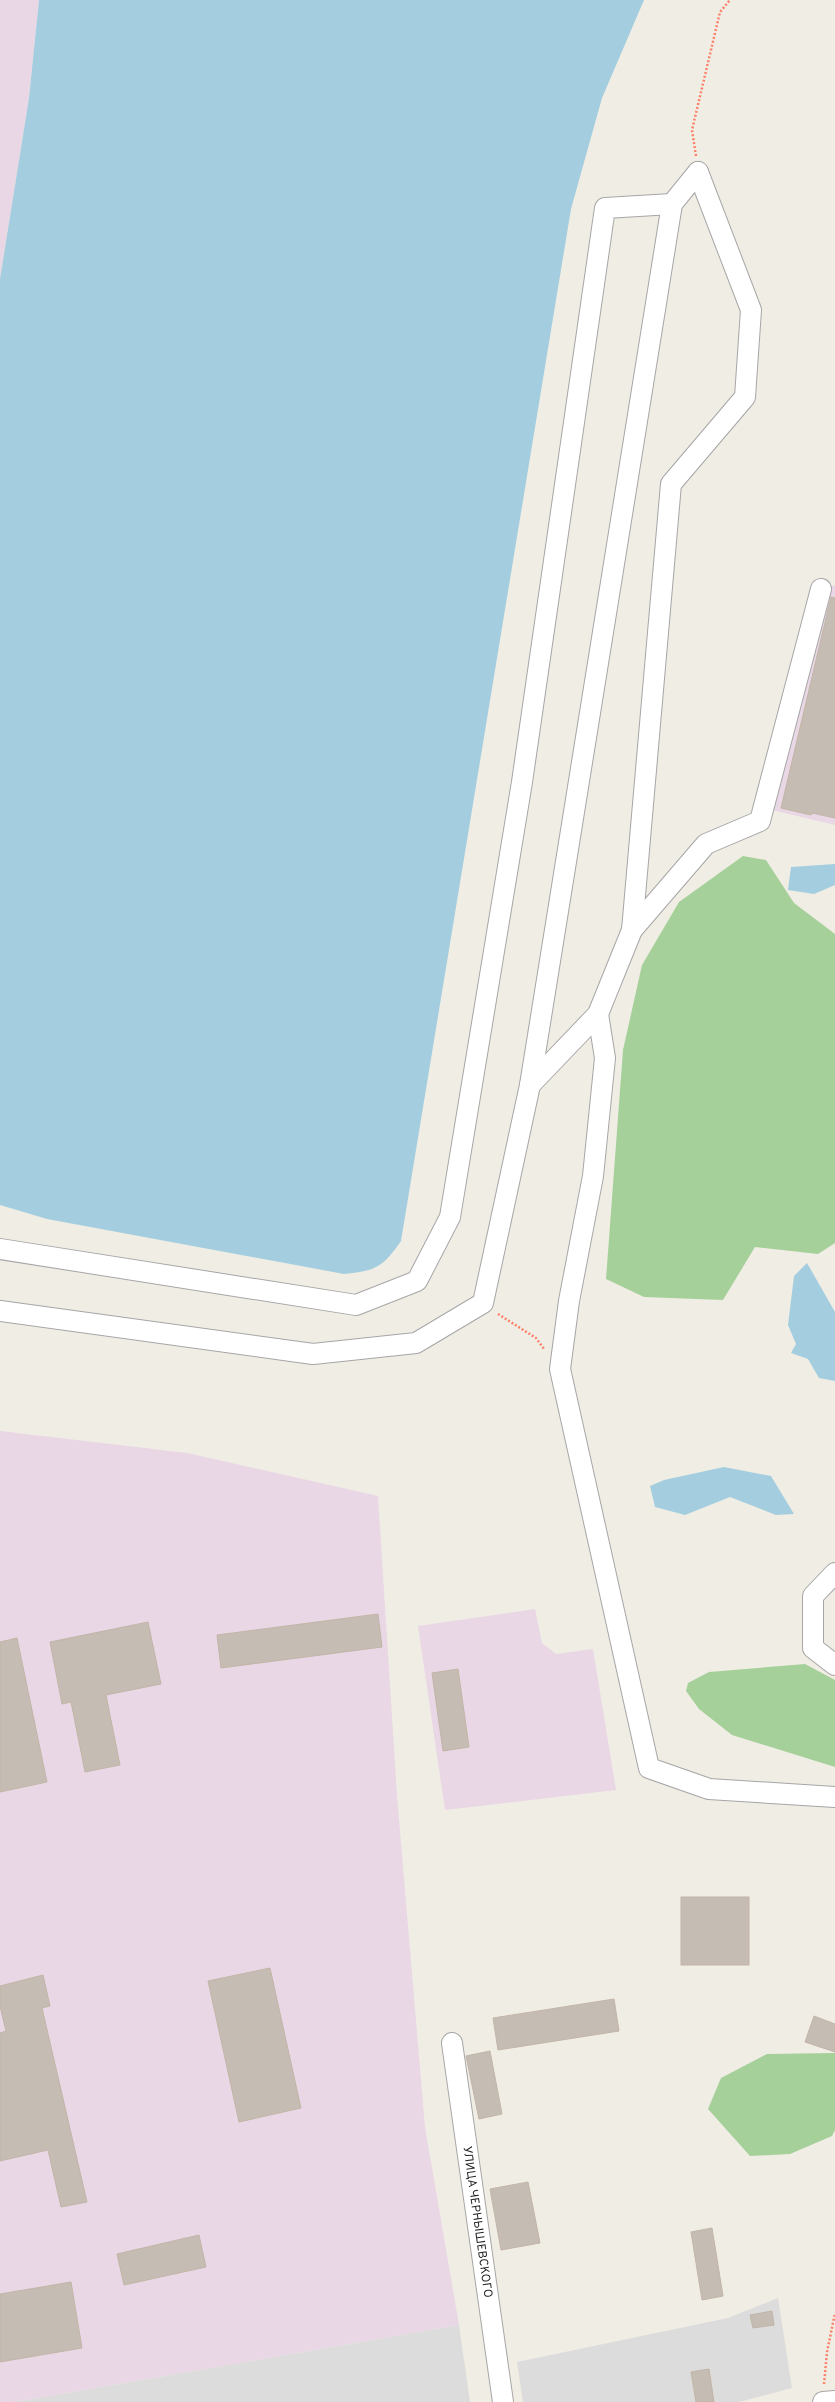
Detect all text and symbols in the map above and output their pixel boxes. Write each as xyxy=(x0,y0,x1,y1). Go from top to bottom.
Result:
street label: УЛИЦА ЧЕРНЫШЕВСКОГО xyxy=(458,2145,496,2299)

